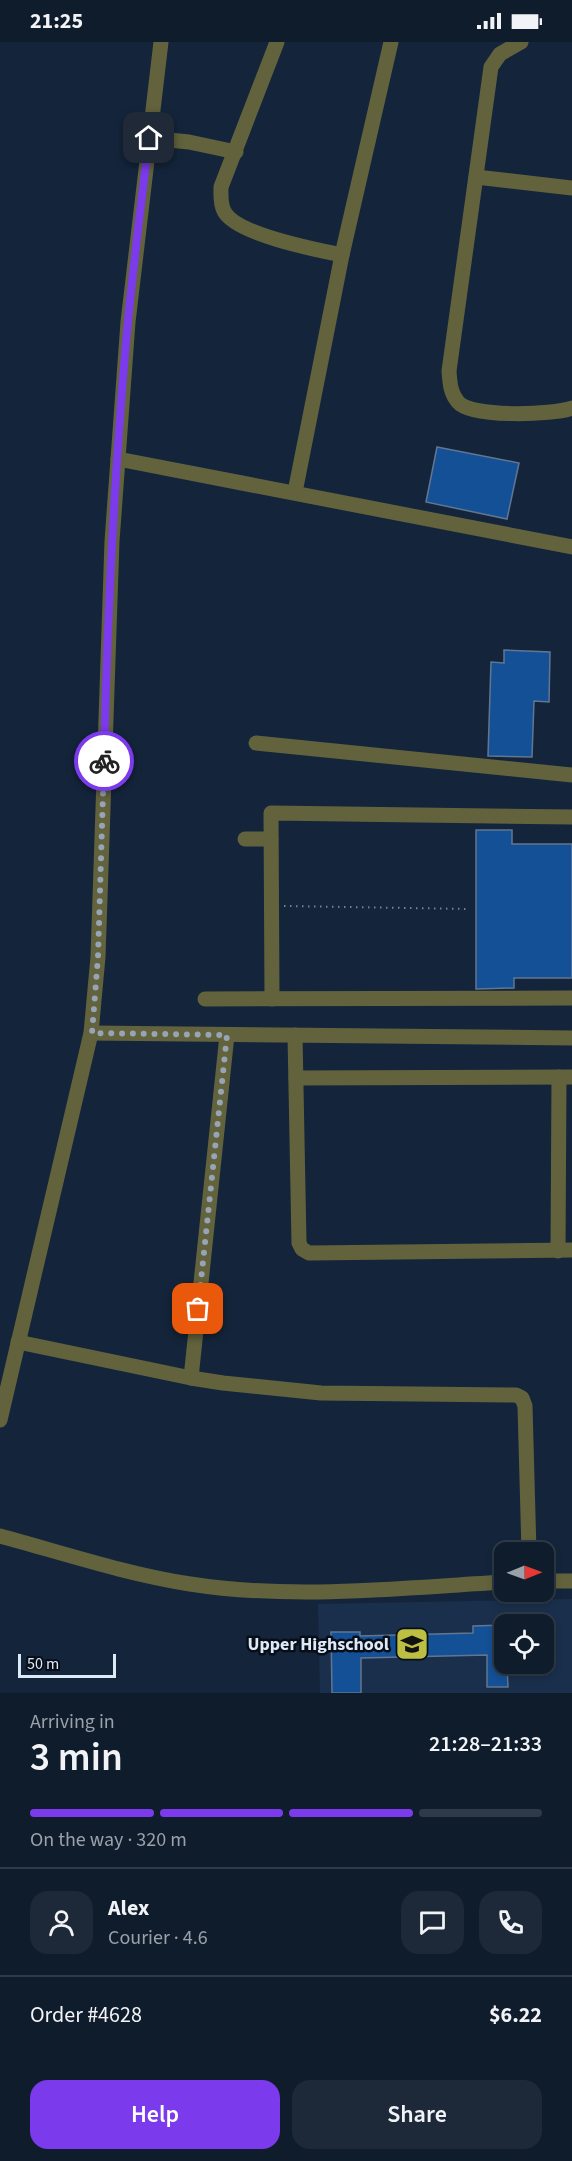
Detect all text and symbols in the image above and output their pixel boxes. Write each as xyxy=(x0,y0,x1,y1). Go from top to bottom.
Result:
text: 21:25 xyxy=(30,5,83,37)
pin xyxy=(123,112,174,163)
icon: home xyxy=(132,121,165,154)
courier xyxy=(74,731,134,791)
icon: bike xyxy=(88,745,121,778)
pin xyxy=(172,1283,223,1334)
icon: bag xyxy=(181,1292,214,1325)
north arrow xyxy=(494,1542,554,1602)
map controls xyxy=(494,1542,554,1674)
button: locate xyxy=(494,1614,554,1674)
school or university icon: Upper Highschool xyxy=(394,1626,430,1662)
place label: Upper Highschool xyxy=(248,1632,389,1657)
scale bar xyxy=(18,1651,116,1678)
text: 50 m xyxy=(27,1653,59,1675)
text: Arriving in xyxy=(30,1708,115,1736)
text: 21:28–21:33 xyxy=(429,1728,542,1760)
text: 3 min xyxy=(30,1730,123,1786)
text: On the way · 320 m xyxy=(30,1826,187,1854)
button: person xyxy=(30,1891,93,1954)
button: chat xyxy=(401,1891,464,1954)
button: phone xyxy=(479,1891,542,1954)
text: Alex xyxy=(108,1892,149,1924)
text: Courier · 4.6 xyxy=(108,1924,208,1952)
text: Order #4628 xyxy=(30,1999,142,2031)
text: $6.22 xyxy=(489,1999,542,2031)
button: Help xyxy=(30,2080,280,2149)
button: Share xyxy=(292,2080,542,2149)

